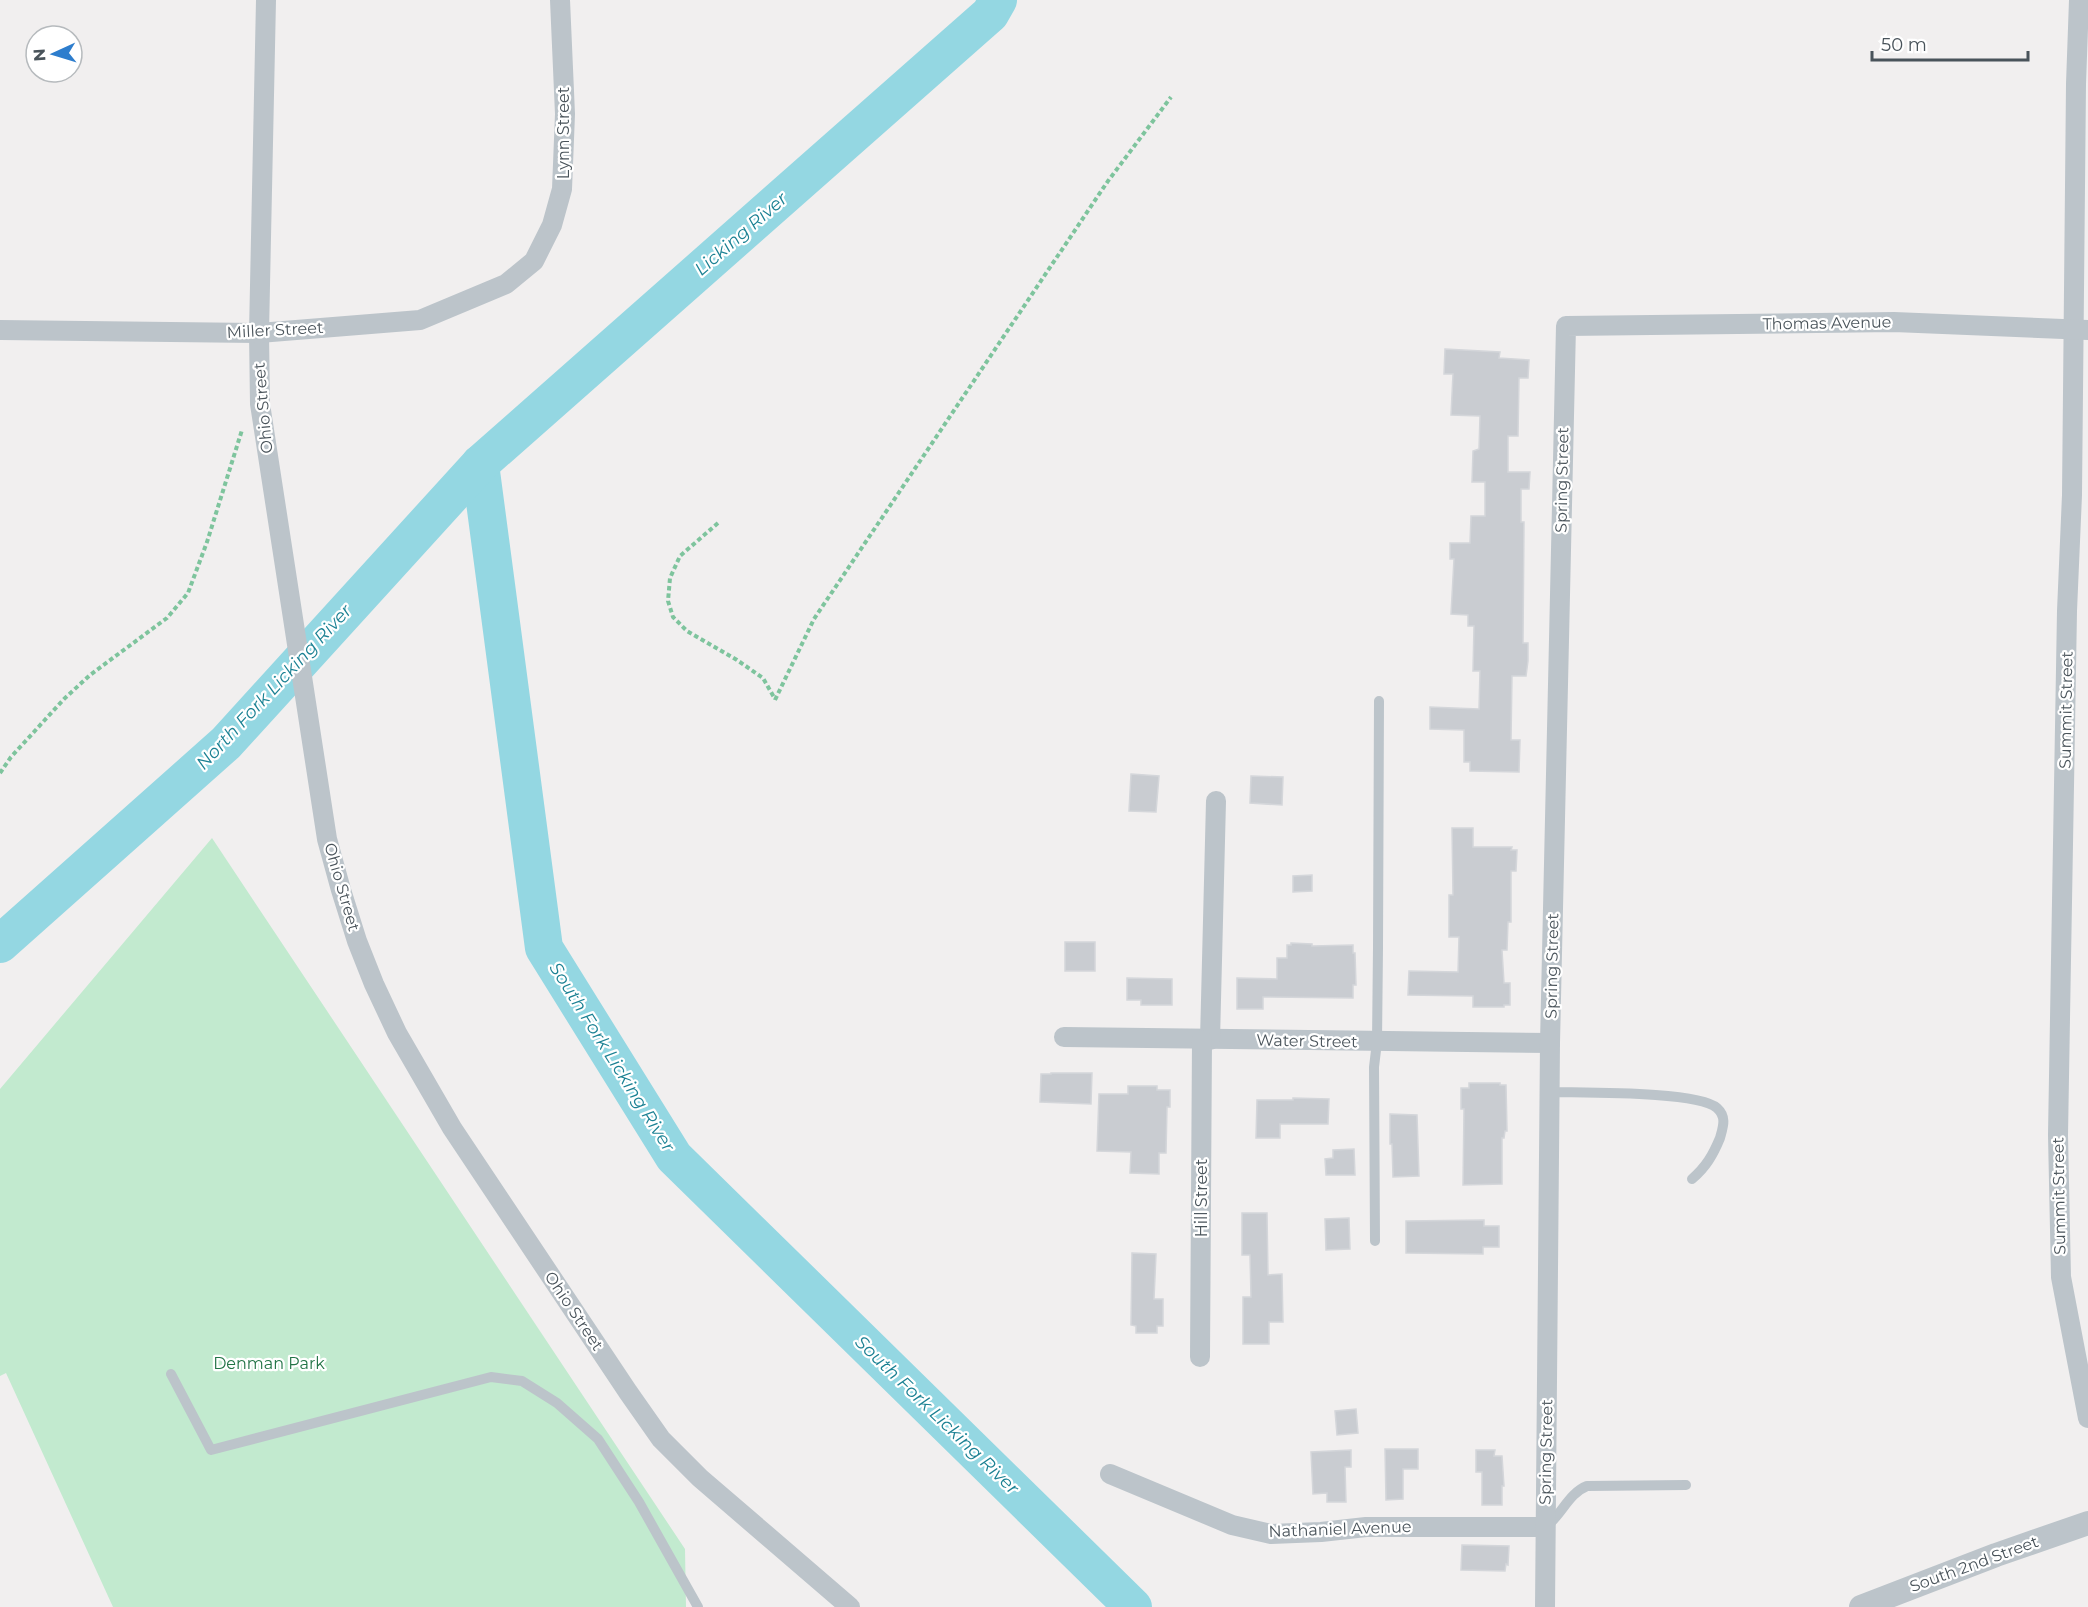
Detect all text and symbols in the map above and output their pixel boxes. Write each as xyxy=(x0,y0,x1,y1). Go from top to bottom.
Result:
north arrow xyxy=(24,24,84,84)
scale bar xyxy=(1872,24,2028,62)
text: 50 m xyxy=(1881,34,1927,56)
text: N xyxy=(30,48,49,62)
street label: Lynn Street xyxy=(554,86,573,179)
water label: Licking River xyxy=(690,187,792,280)
street label: Thomas Avenue xyxy=(1762,312,1892,334)
street label: Miller Street xyxy=(226,318,324,342)
street label: Ohio Street xyxy=(250,361,276,454)
street label: Spring Street xyxy=(1552,427,1572,533)
water label: North Fork Licking River xyxy=(192,599,357,774)
street label: Summit Street xyxy=(2055,650,2077,769)
street label: Ohio Street xyxy=(320,841,364,934)
street label: Spring Street xyxy=(1542,913,1562,1019)
water label: South Fork Licking River xyxy=(545,958,680,1156)
street label: Water Street xyxy=(1256,1031,1358,1051)
street label: Summit Street xyxy=(2048,1136,2070,1255)
street label: Hill Street xyxy=(1192,1158,1211,1237)
street label: Ohio Street xyxy=(541,1268,608,1355)
water label: South Fork Licking River xyxy=(851,1331,1024,1500)
park label: Denman Park xyxy=(213,1354,325,1373)
street label: Spring Street xyxy=(1536,1399,1556,1505)
street label: Nathaniel Avenue xyxy=(1268,1517,1412,1541)
street label: South 2nd Street xyxy=(1907,1532,2041,1596)

